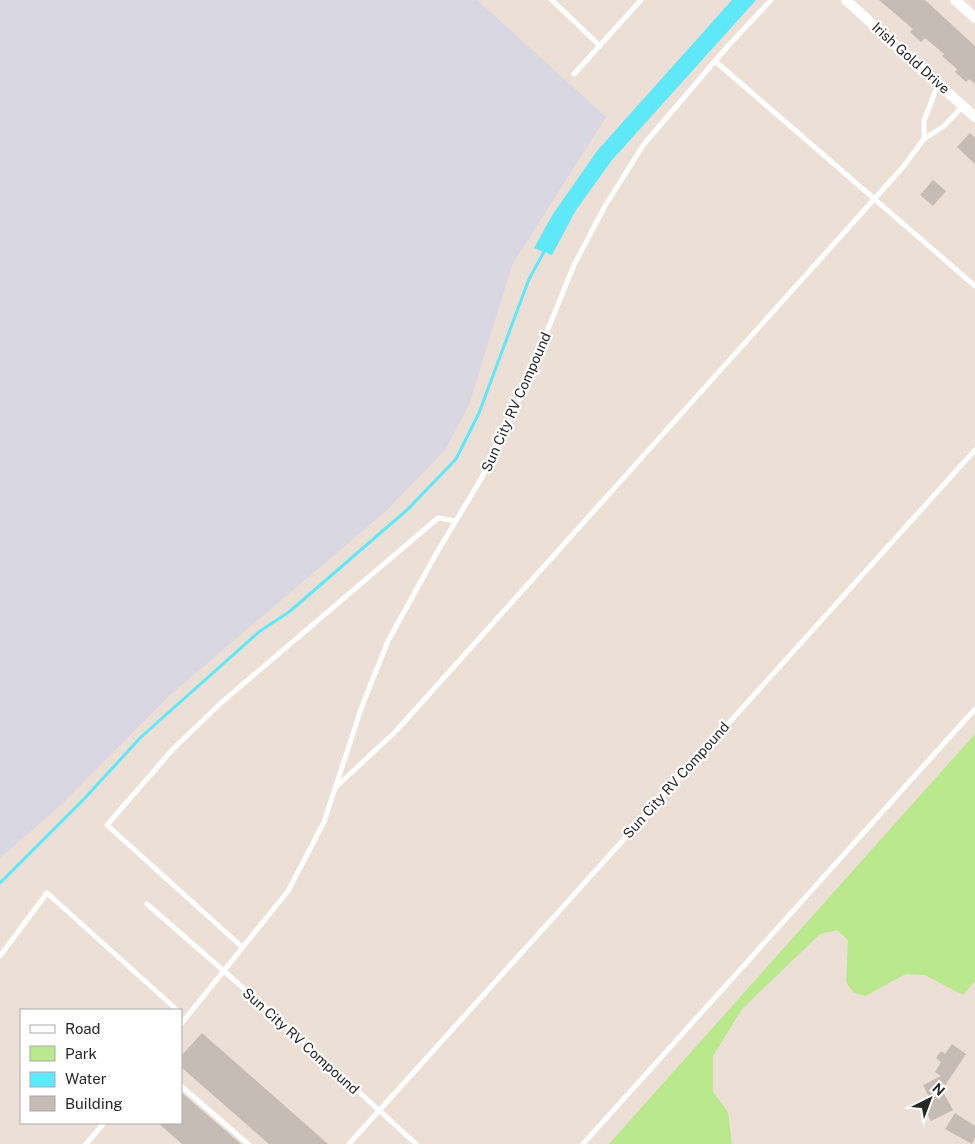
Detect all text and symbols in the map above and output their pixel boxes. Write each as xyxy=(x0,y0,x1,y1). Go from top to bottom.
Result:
street label: Irish Gold Drive xyxy=(869,19,953,97)
street label: Sun City RV Compound xyxy=(478,330,554,474)
street label: Sun City RV Compound xyxy=(620,719,732,841)
street label: Sun City RV Compound xyxy=(240,985,362,1097)
legend xyxy=(20,1009,182,1124)
text: Road xyxy=(65,1020,101,1037)
text: Park xyxy=(65,1045,97,1062)
text: Water xyxy=(65,1070,107,1087)
north arrow xyxy=(905,1074,955,1124)
text: N xyxy=(929,1080,948,1099)
text: Building xyxy=(65,1095,123,1112)

